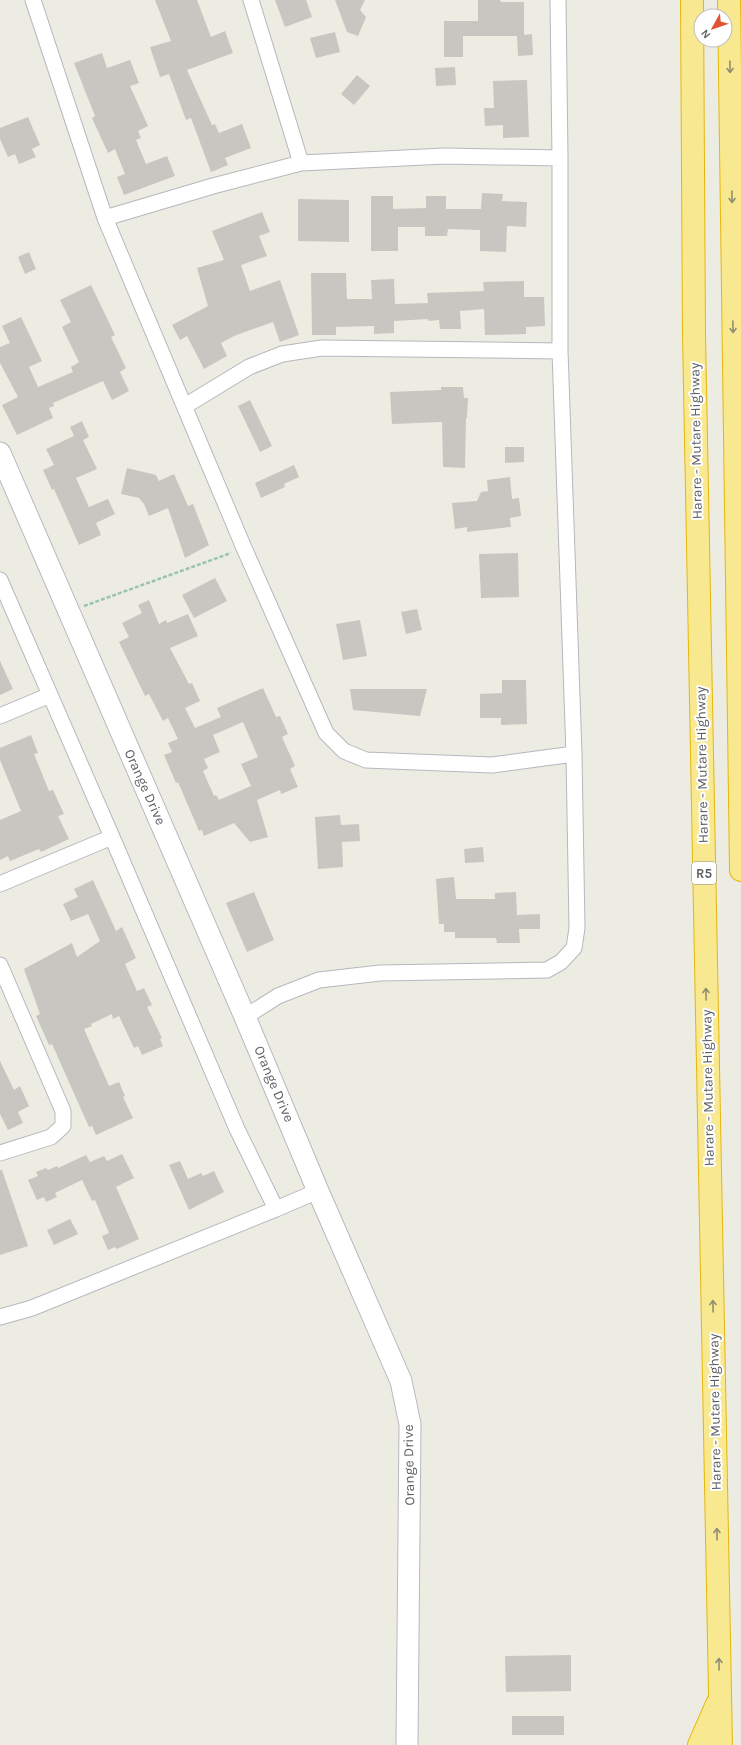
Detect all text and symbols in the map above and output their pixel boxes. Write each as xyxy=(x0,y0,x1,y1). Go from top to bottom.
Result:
north arrow xyxy=(693,8,733,48)
text: N xyxy=(698,27,713,41)
one-way arrow xyxy=(726,60,734,73)
one-way arrow xyxy=(728,190,736,203)
one-way arrow xyxy=(730,320,737,333)
street label: Harare - Mutare Highway xyxy=(686,362,706,520)
street label: Harare - Mutare Highway xyxy=(692,686,712,844)
street label: Orange Drive xyxy=(121,746,169,828)
road number: R5 xyxy=(692,862,716,884)
one-way arrow xyxy=(703,988,710,1001)
street label: Harare - Mutare Highway xyxy=(698,1009,718,1167)
street label: Orange Drive xyxy=(250,1043,298,1125)
one-way arrow xyxy=(709,1300,716,1313)
street label: Harare - Mutare Highway xyxy=(705,1333,725,1491)
street label: Orange Drive xyxy=(400,1424,418,1506)
one-way arrow xyxy=(713,1528,721,1541)
one-way arrow xyxy=(715,1658,723,1671)

